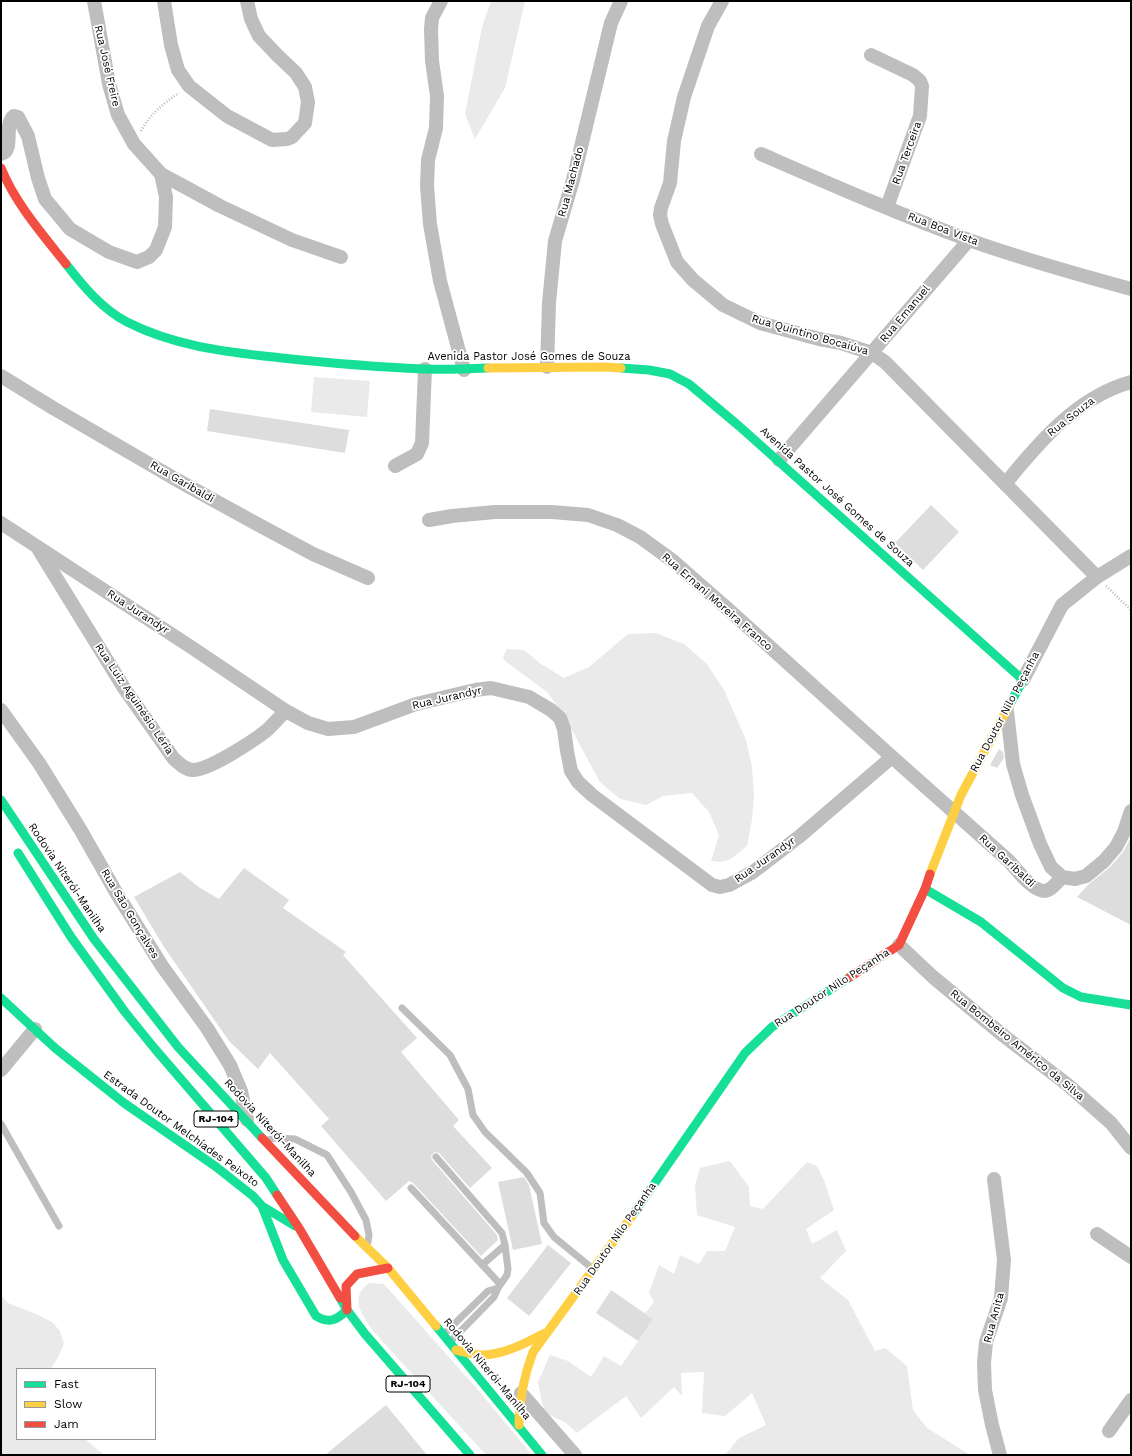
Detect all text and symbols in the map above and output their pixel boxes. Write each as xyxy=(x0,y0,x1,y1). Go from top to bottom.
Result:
street label: Rua José Freire xyxy=(91,24,123,108)
street label: Rua Terceira xyxy=(890,120,924,186)
street label: Rua Machado xyxy=(555,145,587,219)
street label: Rua Boa Vista xyxy=(906,210,980,248)
street label: Rua Emanuel xyxy=(877,283,933,345)
street label: Rua Quintino Bocaiúva xyxy=(750,312,870,358)
street label: Avenida Pastor José Gomes de Souza xyxy=(428,350,630,364)
street label: Rua Souza xyxy=(1045,394,1097,440)
street label: Avenida Pastor José Gomes de Souza xyxy=(757,424,917,570)
street label: Rua Garibaldi xyxy=(148,458,216,506)
street label: Rua Ernani Moreira Franco xyxy=(659,550,775,654)
street label: Rua Jurandyr xyxy=(105,587,171,637)
street label: Rua Luiz Aguinésio Léria xyxy=(92,641,176,757)
street label: Rua Doutor Nilo Peçanha xyxy=(968,649,1042,775)
street label: Rua Jurandyr xyxy=(411,684,483,712)
street label: Rodovia Niterói-Manilha xyxy=(25,821,109,935)
street label: Rua Garibaldi xyxy=(976,832,1038,890)
street label: Rua Jurandyr xyxy=(732,834,798,886)
street label: Rua São Gonçalves xyxy=(98,867,162,961)
street label: Rua Doutor Nilo Peçanha xyxy=(772,946,892,1030)
street label: Rua Bombeiro Américo da Silva xyxy=(947,987,1087,1103)
street label: Estrada Doutor Melchíades Peixoto xyxy=(101,1068,261,1190)
street label: Rodovia Niterói-Manilha xyxy=(221,1076,319,1180)
road number: RJ-104 xyxy=(194,1111,238,1127)
street label: Rua Doutor Nilo Peçanha xyxy=(571,1180,659,1298)
street label: Rua Anita xyxy=(981,1291,1007,1345)
street label: Rodovia Niterói-Manilha xyxy=(441,1315,533,1423)
legend xyxy=(16,1368,156,1440)
road number: RJ-104 xyxy=(386,1376,430,1392)
text: Fast xyxy=(54,1377,79,1391)
text: Slow xyxy=(54,1397,82,1411)
text: Jam xyxy=(54,1417,79,1431)

